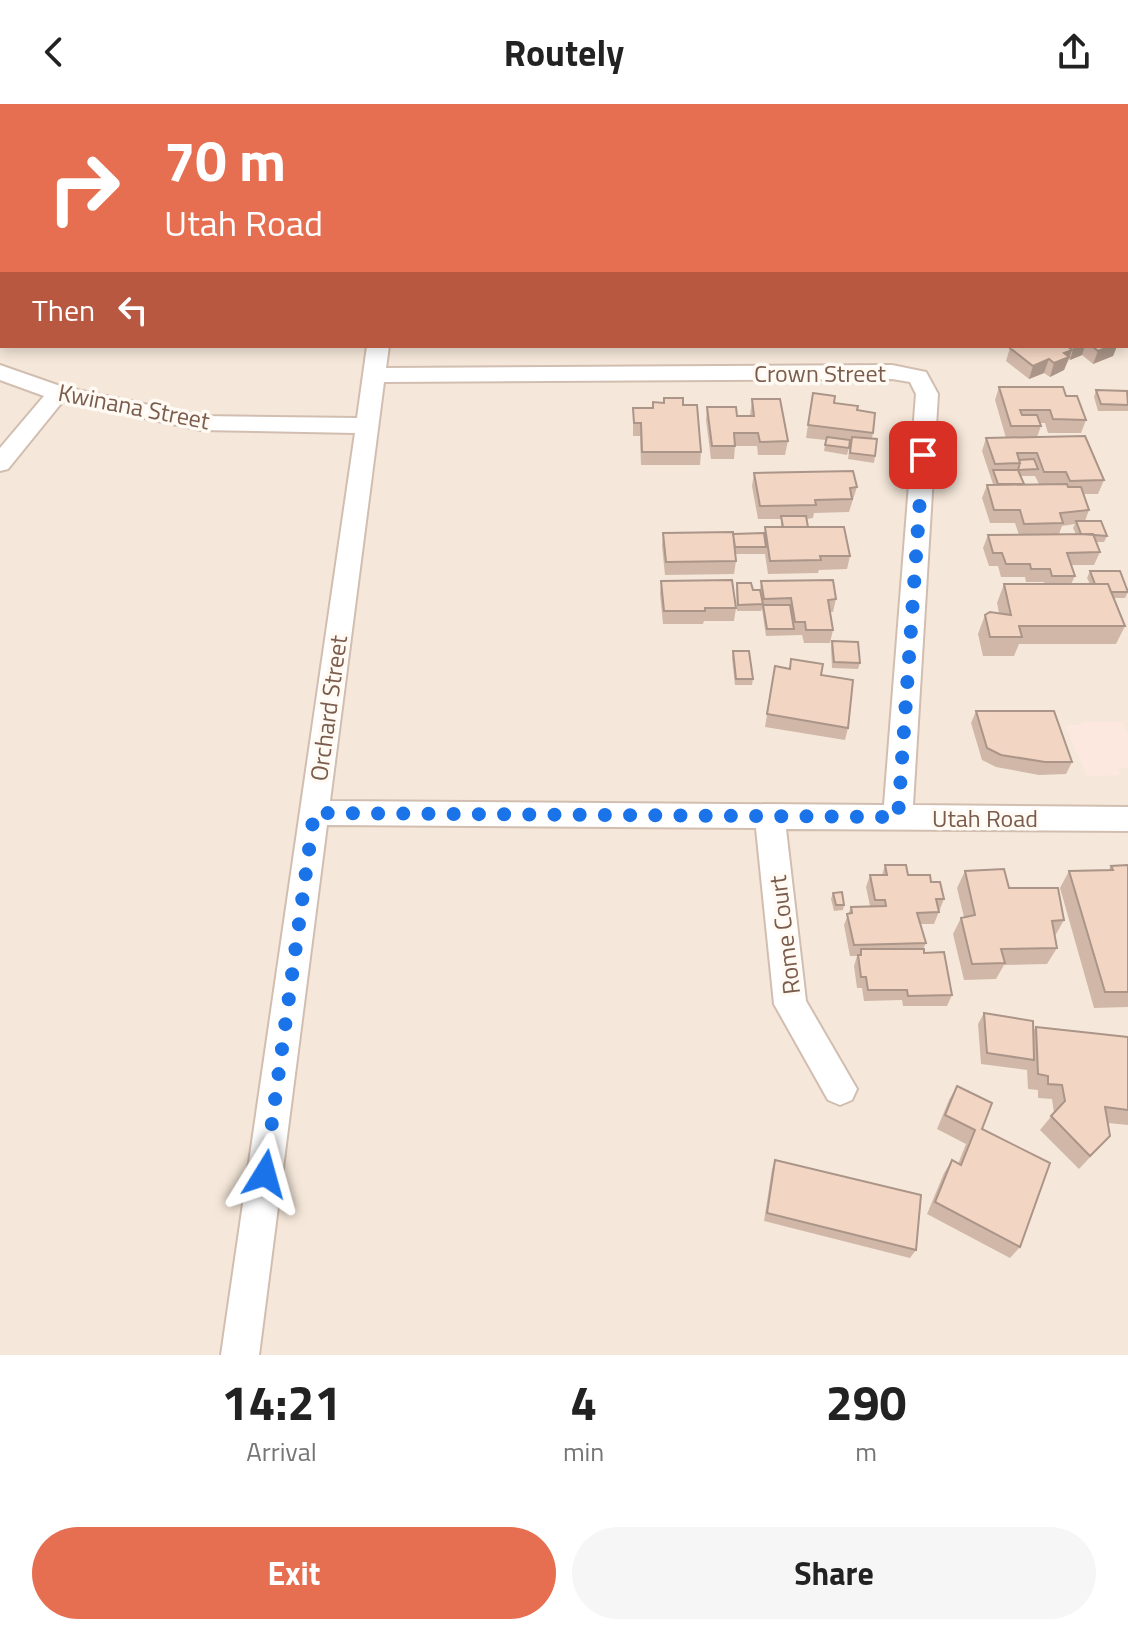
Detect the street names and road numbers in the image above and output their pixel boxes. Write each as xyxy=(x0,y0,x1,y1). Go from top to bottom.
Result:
street label: Crown Street xyxy=(754,355,887,391)
street label: Kwinana Street xyxy=(55,374,213,438)
street label: Orchard Street xyxy=(300,632,356,783)
street label: Utah Road xyxy=(932,800,1038,836)
street label: Rome Court xyxy=(759,873,809,997)

